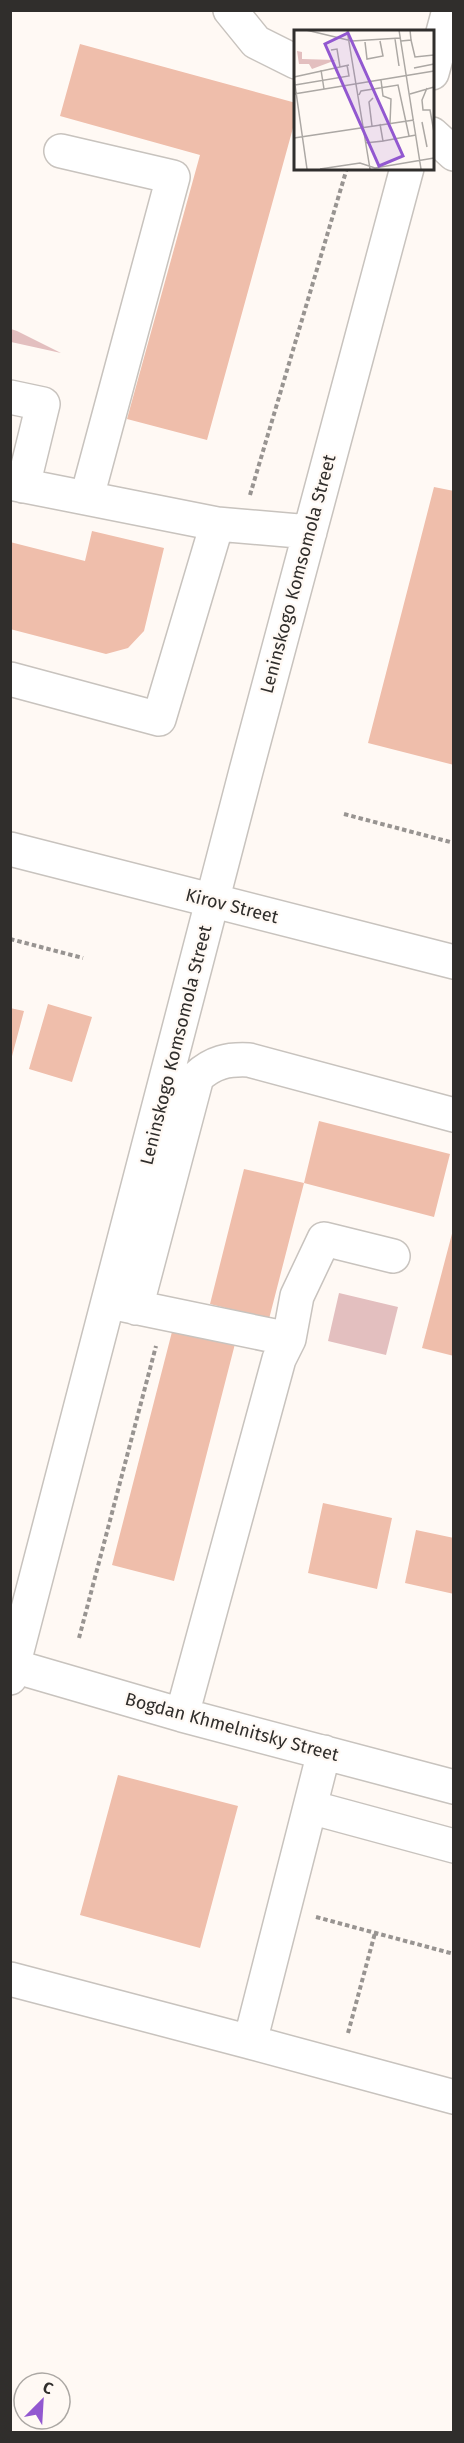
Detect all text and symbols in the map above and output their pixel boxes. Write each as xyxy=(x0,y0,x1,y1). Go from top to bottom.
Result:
inset map xyxy=(294,30,434,170)
street label: Leninskogo Komsomola Street xyxy=(255,452,341,696)
street label: Kirov Street xyxy=(183,884,281,928)
street label: Leninskogo Komsomola Street xyxy=(136,922,217,1167)
street label: Bogdan Khmelnitsky Street xyxy=(123,1688,342,1766)
north arrow xyxy=(12,2371,72,2431)
text: С xyxy=(40,2377,57,2399)

